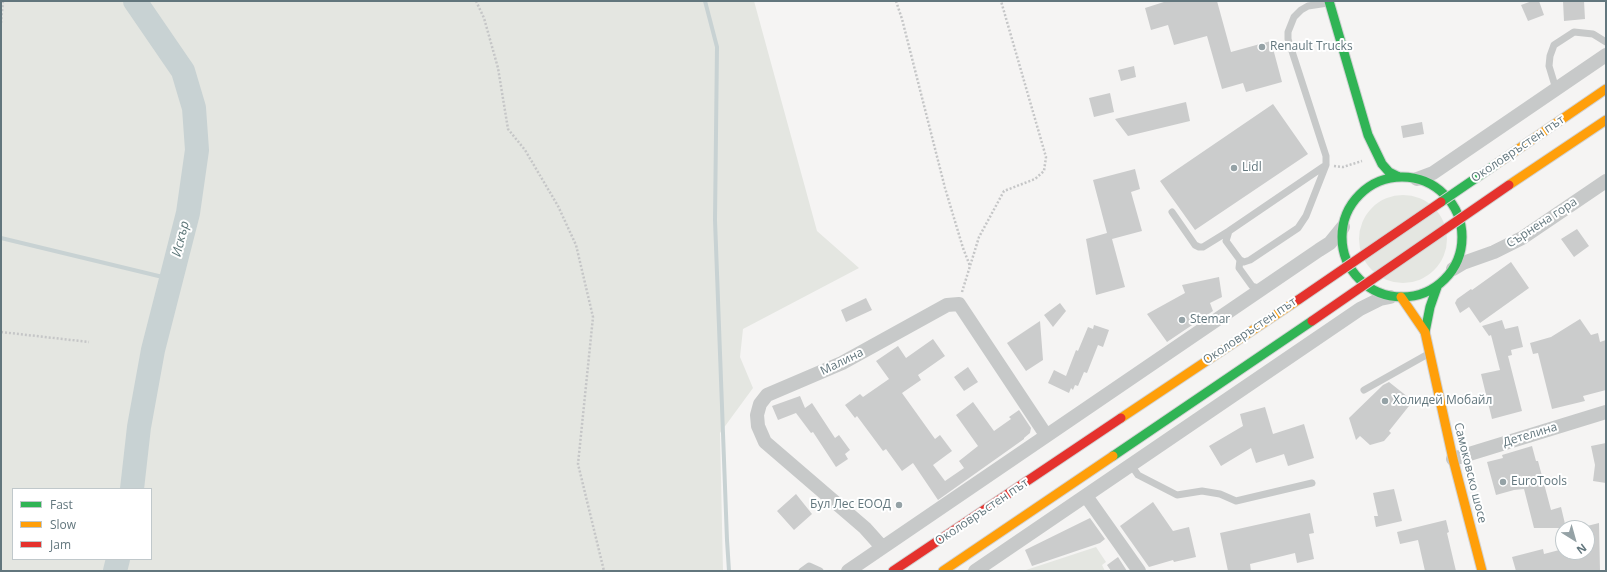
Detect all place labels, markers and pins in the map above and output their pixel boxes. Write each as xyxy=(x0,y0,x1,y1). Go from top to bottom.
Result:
place label: Renault Trucks xyxy=(1270,40,1353,54)
marker: Renault Trucks xyxy=(1257,42,1267,52)
place label: Lidl xyxy=(1242,161,1262,175)
marker: Lidl xyxy=(1229,163,1239,173)
place label: Stemar xyxy=(1190,313,1230,327)
marker: Stemar xyxy=(1177,315,1187,325)
place label: Холидей Мобайл xyxy=(1393,394,1492,408)
marker: Холидей Мобайл xyxy=(1380,396,1390,406)
place label: EuroTools xyxy=(1511,475,1567,489)
marker: EuroTools xyxy=(1498,477,1508,487)
place label: Бул Лес ЕООД xyxy=(810,498,891,512)
marker: Бул Лес ЕООД xyxy=(894,500,904,510)

